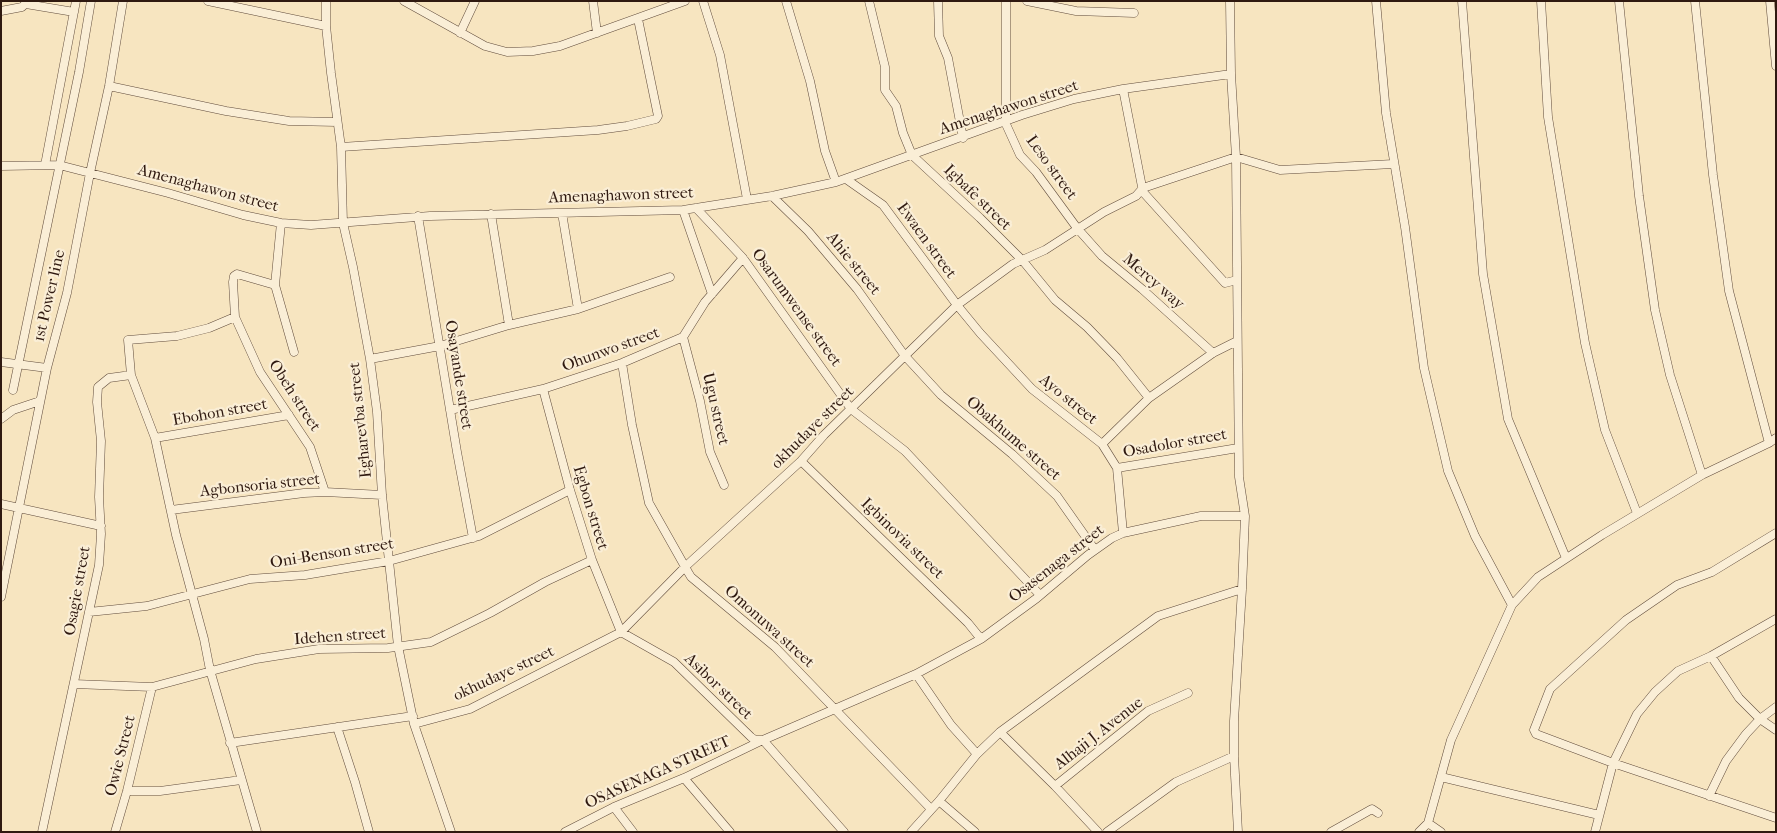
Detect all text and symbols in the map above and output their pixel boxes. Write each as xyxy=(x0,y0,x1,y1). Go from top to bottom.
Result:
street label: Amenaghawon street xyxy=(937,76,1081,140)
street label: Leso street xyxy=(1021,132,1081,204)
street label: Amenaghawon street xyxy=(135,161,281,217)
street label: Igbafe street xyxy=(939,161,1015,235)
street label: Amenaghawon street xyxy=(548,184,694,208)
street label: Ewaen street xyxy=(892,199,960,283)
street label: Ahie street xyxy=(822,229,884,299)
street label: Osarumwense street xyxy=(747,245,845,371)
street label: 1st Power line xyxy=(30,248,70,344)
street label: Mercy way xyxy=(1118,250,1188,314)
street label: Osayande street xyxy=(440,319,476,431)
street label: Ohunwo street xyxy=(560,323,662,377)
street label: Obeh street xyxy=(264,357,324,435)
street label: Egharevba street xyxy=(345,361,377,479)
street label: Ugu street xyxy=(697,371,733,447)
street label: Ayo street xyxy=(1035,371,1101,429)
street label: okhudaye street xyxy=(768,383,858,473)
street label: Obakhume street xyxy=(962,393,1064,485)
street label: Ebohon street xyxy=(171,395,269,431)
street label: Osadolor street xyxy=(1122,425,1228,463)
street label: Egbon street xyxy=(568,463,612,553)
street label: Agbonsoria street xyxy=(199,470,321,502)
street label: Igbinovia street xyxy=(856,495,948,583)
street label: Osasenaga street xyxy=(1005,521,1109,607)
street label: Oni-Benson street xyxy=(269,535,395,573)
street label: Osagie street xyxy=(61,545,95,637)
street label: Omonuwa street xyxy=(720,582,818,672)
street label: Idehen street xyxy=(293,624,387,650)
street label: okhudaye street xyxy=(450,642,558,706)
street label: Asibor street xyxy=(680,650,756,724)
street label: Alhaji J. Avenue xyxy=(1051,693,1147,775)
street label: Owie Street xyxy=(102,714,140,798)
street label: OSASENAGA STREET xyxy=(582,732,734,814)

